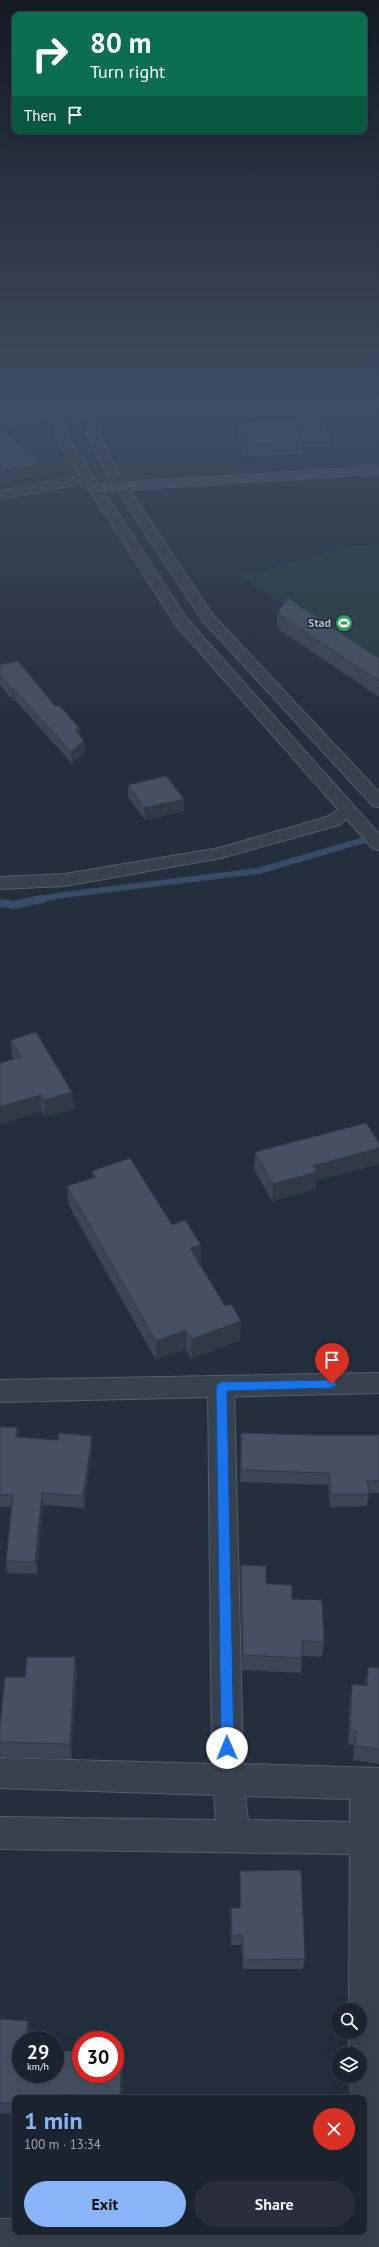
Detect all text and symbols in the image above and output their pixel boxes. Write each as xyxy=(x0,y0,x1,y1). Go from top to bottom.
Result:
text: 80 m xyxy=(90,24,151,61)
icon: right xyxy=(24,28,76,80)
text: Turn right xyxy=(90,60,165,83)
icon: arrive xyxy=(64,104,86,126)
text: Then xyxy=(24,106,56,125)
sports icon: Stad xyxy=(334,613,354,633)
place label: Stad xyxy=(308,615,331,630)
pin xyxy=(315,1343,349,1384)
icon: arrive xyxy=(321,1349,343,1371)
position arrow xyxy=(206,1727,248,1769)
map controls xyxy=(331,2003,367,2083)
button: search xyxy=(331,2003,367,2039)
speed limit sign: 30 xyxy=(72,2031,124,2083)
text: 29 xyxy=(27,2039,49,2065)
button: layers xyxy=(331,2047,367,2083)
text: km/h xyxy=(27,2060,49,2073)
text: 1 min xyxy=(24,2105,83,2136)
button: close xyxy=(313,2108,355,2150)
text: 100 m · 13:34 xyxy=(24,2136,101,2153)
button: Exit xyxy=(24,2181,186,2227)
button: Share xyxy=(194,2181,355,2227)

